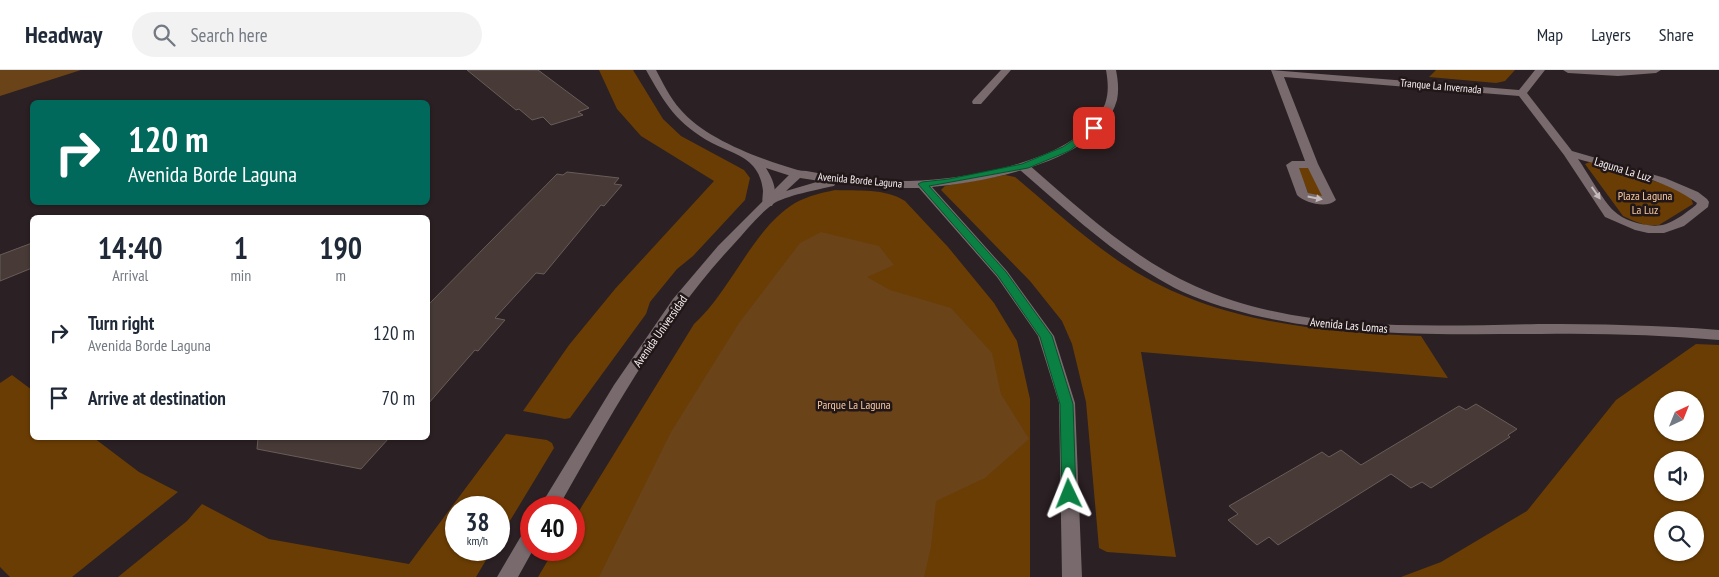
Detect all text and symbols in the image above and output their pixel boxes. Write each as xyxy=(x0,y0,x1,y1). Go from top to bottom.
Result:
search box xyxy=(132,12,482,57)
text: Headway xyxy=(25,19,102,50)
icon: search xyxy=(150,21,178,49)
text: Search here xyxy=(190,23,268,47)
text: Map xyxy=(1537,23,1563,46)
text: Layers xyxy=(1591,23,1631,46)
text: Share xyxy=(1659,23,1694,46)
street label: Tranque La Invernada xyxy=(1400,75,1482,97)
pin xyxy=(1073,107,1115,149)
icon: arrive xyxy=(1080,114,1108,142)
text: 120 m xyxy=(128,116,209,162)
icon: right xyxy=(45,120,110,185)
street label: Laguna La Luz xyxy=(1593,153,1653,185)
text: Avenida Borde Laguna xyxy=(128,160,297,188)
street label: Avenida Borde Laguna xyxy=(817,169,903,191)
one-way arrow xyxy=(1591,186,1601,200)
park label: Plaza Laguna La Luz xyxy=(1618,188,1673,217)
one-way arrow xyxy=(1308,195,1324,203)
text: 14:40 xyxy=(98,228,163,267)
text: 1 xyxy=(234,228,248,267)
text: 190 xyxy=(319,228,362,267)
text: Arrival xyxy=(112,265,148,285)
text: min xyxy=(230,265,251,285)
text: m xyxy=(335,265,346,285)
street label: Avenida Universidad xyxy=(630,292,690,370)
text: Turn right xyxy=(88,311,154,335)
street label: Avenida Las Lomas xyxy=(1310,314,1388,336)
icon: right xyxy=(45,319,73,347)
text: 120 m xyxy=(373,321,415,345)
text: Avenida Borde Laguna xyxy=(88,335,211,355)
icon: arrive xyxy=(45,384,73,412)
text: Arrive at destination xyxy=(88,386,226,410)
text: 70 m xyxy=(382,386,415,410)
north arrow xyxy=(1654,391,1704,441)
map controls xyxy=(1654,391,1704,561)
park label: Parque La Laguna xyxy=(817,397,891,412)
button: sound xyxy=(1654,451,1704,501)
position arrow xyxy=(1042,467,1094,519)
speed limit sign: 40 xyxy=(520,496,585,561)
text: 38 xyxy=(466,506,489,538)
button: search xyxy=(1654,511,1704,561)
text: km/h xyxy=(467,533,488,548)

